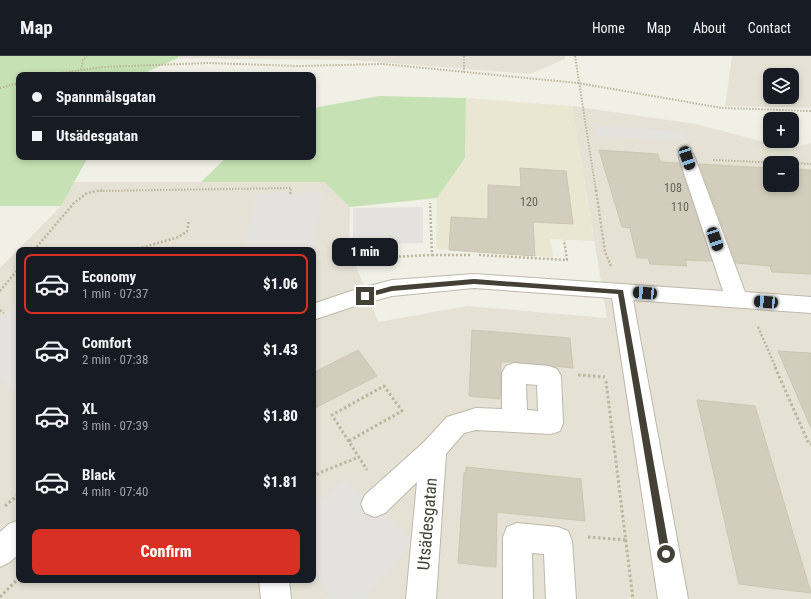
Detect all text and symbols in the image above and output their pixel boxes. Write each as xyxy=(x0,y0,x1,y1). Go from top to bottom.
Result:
text: Map xyxy=(20,16,53,39)
text: Home xyxy=(592,20,625,36)
text: Map xyxy=(647,20,671,36)
text: About xyxy=(693,20,726,36)
text: Contact xyxy=(748,20,791,36)
map controls xyxy=(763,68,799,192)
button: layers xyxy=(763,68,799,104)
text: Spannmålsgatan xyxy=(56,88,156,106)
button: + xyxy=(763,112,799,148)
text: Utsädesgatan xyxy=(56,127,138,145)
car xyxy=(677,145,697,171)
button: − xyxy=(763,156,799,192)
house number: 108 xyxy=(664,181,682,195)
house number: 120 xyxy=(520,195,538,209)
house number: 110 xyxy=(671,200,689,214)
car xyxy=(705,226,725,252)
callout: 1 min xyxy=(332,238,398,266)
text: 1 min xyxy=(351,244,379,259)
icon: car xyxy=(34,266,70,302)
text: Economy xyxy=(82,268,136,286)
text: $1.06 xyxy=(263,275,298,293)
text: 1 min · 07:37 xyxy=(82,286,148,301)
car xyxy=(633,286,657,300)
route end xyxy=(356,287,374,305)
car xyxy=(754,295,778,309)
icon: car xyxy=(34,332,70,368)
text: Comfort xyxy=(82,334,131,352)
text: $1.43 xyxy=(263,341,298,359)
text: 2 min · 07:38 xyxy=(82,352,148,367)
icon: car xyxy=(34,398,70,434)
text: XL xyxy=(82,400,98,418)
text: $1.80 xyxy=(263,407,298,425)
text: 3 min · 07:39 xyxy=(82,418,148,433)
icon: car xyxy=(34,464,70,500)
text: Black xyxy=(82,466,115,484)
text: $1.81 xyxy=(263,473,298,491)
street label: Utsädesgatan xyxy=(413,477,441,571)
text: 4 min · 07:40 xyxy=(82,484,148,499)
button: Confirm xyxy=(32,529,300,575)
route start xyxy=(657,545,675,563)

